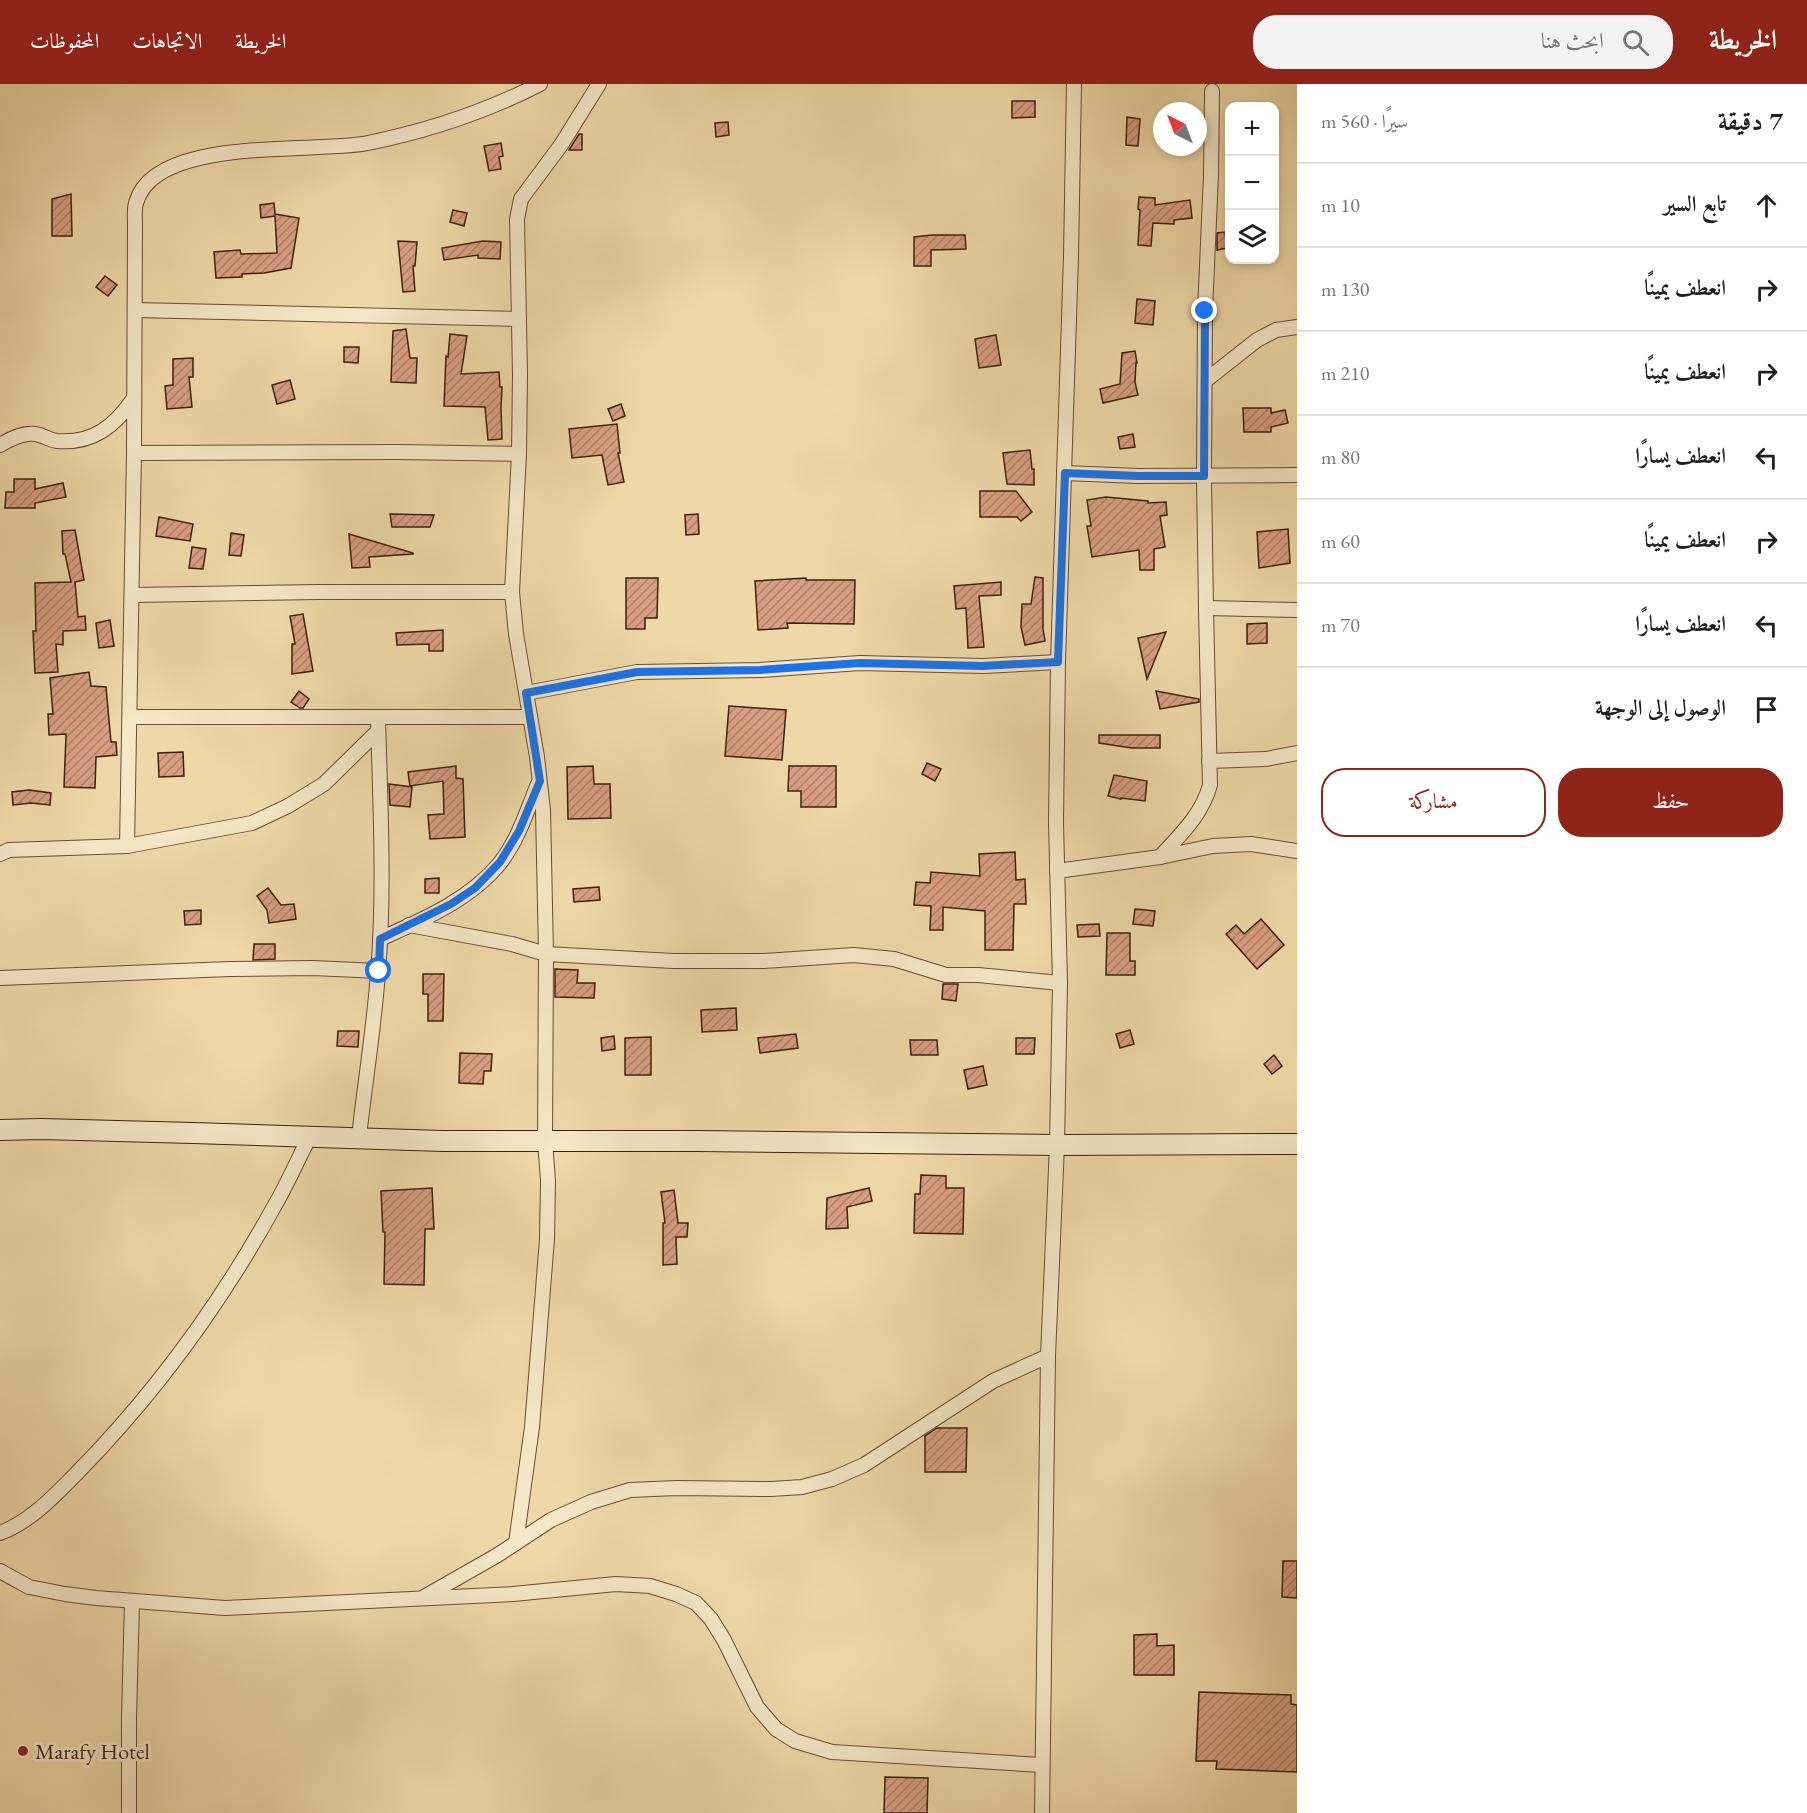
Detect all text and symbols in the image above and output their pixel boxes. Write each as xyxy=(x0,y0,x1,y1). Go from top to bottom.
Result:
search box xyxy=(1253,15,1673,69)
text: الخريطة xyxy=(1709,21,1777,57)
text: ابحث هنا xyxy=(1541,26,1604,55)
icon: search xyxy=(1619,26,1652,59)
text: المحفوظات xyxy=(30,27,99,54)
text: الاتجاهات xyxy=(132,27,202,54)
text: الخريطة xyxy=(235,27,286,54)
north arrow xyxy=(1153,102,1207,156)
map controls xyxy=(1225,102,1279,264)
button: + xyxy=(1225,102,1279,156)
text: 7 دقيقة xyxy=(1718,104,1783,138)
text: سيرًا · 560 m xyxy=(1321,108,1408,134)
button: − xyxy=(1225,156,1279,210)
text: تابع السير xyxy=(1663,189,1726,218)
icon: ahead xyxy=(1750,189,1783,222)
text: 10 m xyxy=(1321,192,1360,218)
button: layers xyxy=(1225,210,1279,264)
text: انعطف يمينًا xyxy=(1644,273,1726,302)
icon: right xyxy=(1750,273,1783,306)
text: 130 m xyxy=(1321,276,1369,302)
route end xyxy=(1191,297,1217,323)
text: انعطف يمينًا xyxy=(1644,357,1726,386)
icon: right xyxy=(1750,357,1783,390)
text: 210 m xyxy=(1321,360,1369,386)
text: انعطف يسارًا xyxy=(1635,441,1726,470)
icon: left xyxy=(1750,441,1783,474)
text: 80 m xyxy=(1321,444,1360,470)
text: انعطف يمينًا xyxy=(1644,525,1726,554)
icon: right xyxy=(1750,525,1783,558)
text: 60 m xyxy=(1321,528,1360,554)
text: انعطف يسارًا xyxy=(1635,609,1726,638)
icon: left xyxy=(1750,609,1783,642)
text: 70 m xyxy=(1321,612,1360,638)
text: الوصول إلى الوجهة xyxy=(1595,693,1726,722)
icon: arrive xyxy=(1750,693,1783,726)
button: مشاركة xyxy=(1321,768,1546,837)
button: حفظ xyxy=(1558,768,1783,837)
route start xyxy=(365,957,391,983)
place label: Marafy Hotel xyxy=(35,1737,150,1766)
marker: Marafy Hotel xyxy=(16,1744,30,1758)

